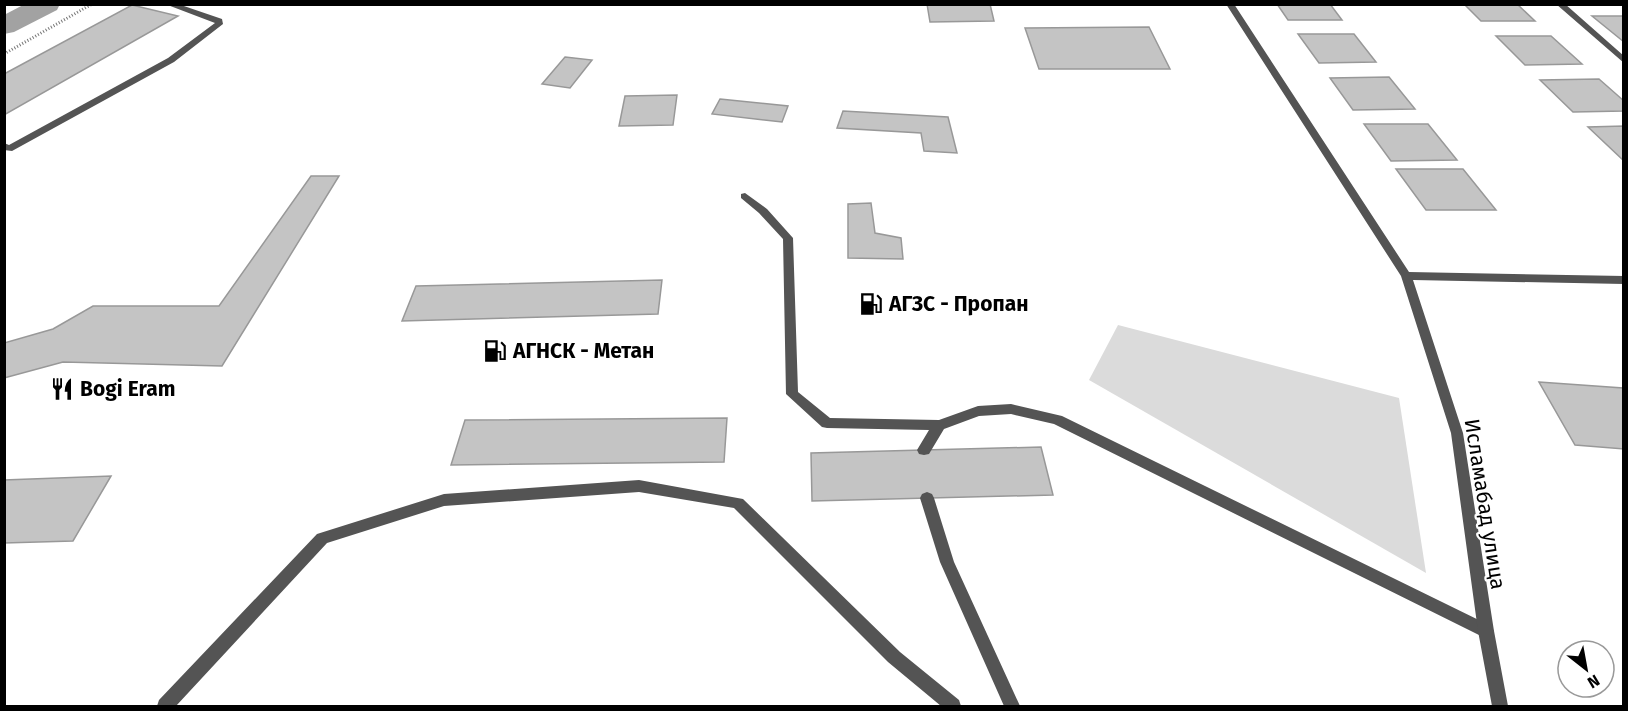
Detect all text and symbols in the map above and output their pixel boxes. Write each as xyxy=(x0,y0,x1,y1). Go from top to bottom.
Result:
fuel station icon: АГЗС - Пропан xyxy=(858,291,884,317)
place label: АГЗС - Пропан xyxy=(888,291,1028,317)
fuel station icon: АГНСК - Метан xyxy=(482,338,508,364)
place label: АГНСК - Метан xyxy=(512,338,654,364)
restaurant icon: Bogi Eram xyxy=(49,376,75,402)
place label: Bogi Eram xyxy=(80,376,175,402)
street label: Исламабад улица xyxy=(1459,417,1511,591)
north arrow xyxy=(1556,639,1616,699)
text: N xyxy=(1584,671,1603,692)

